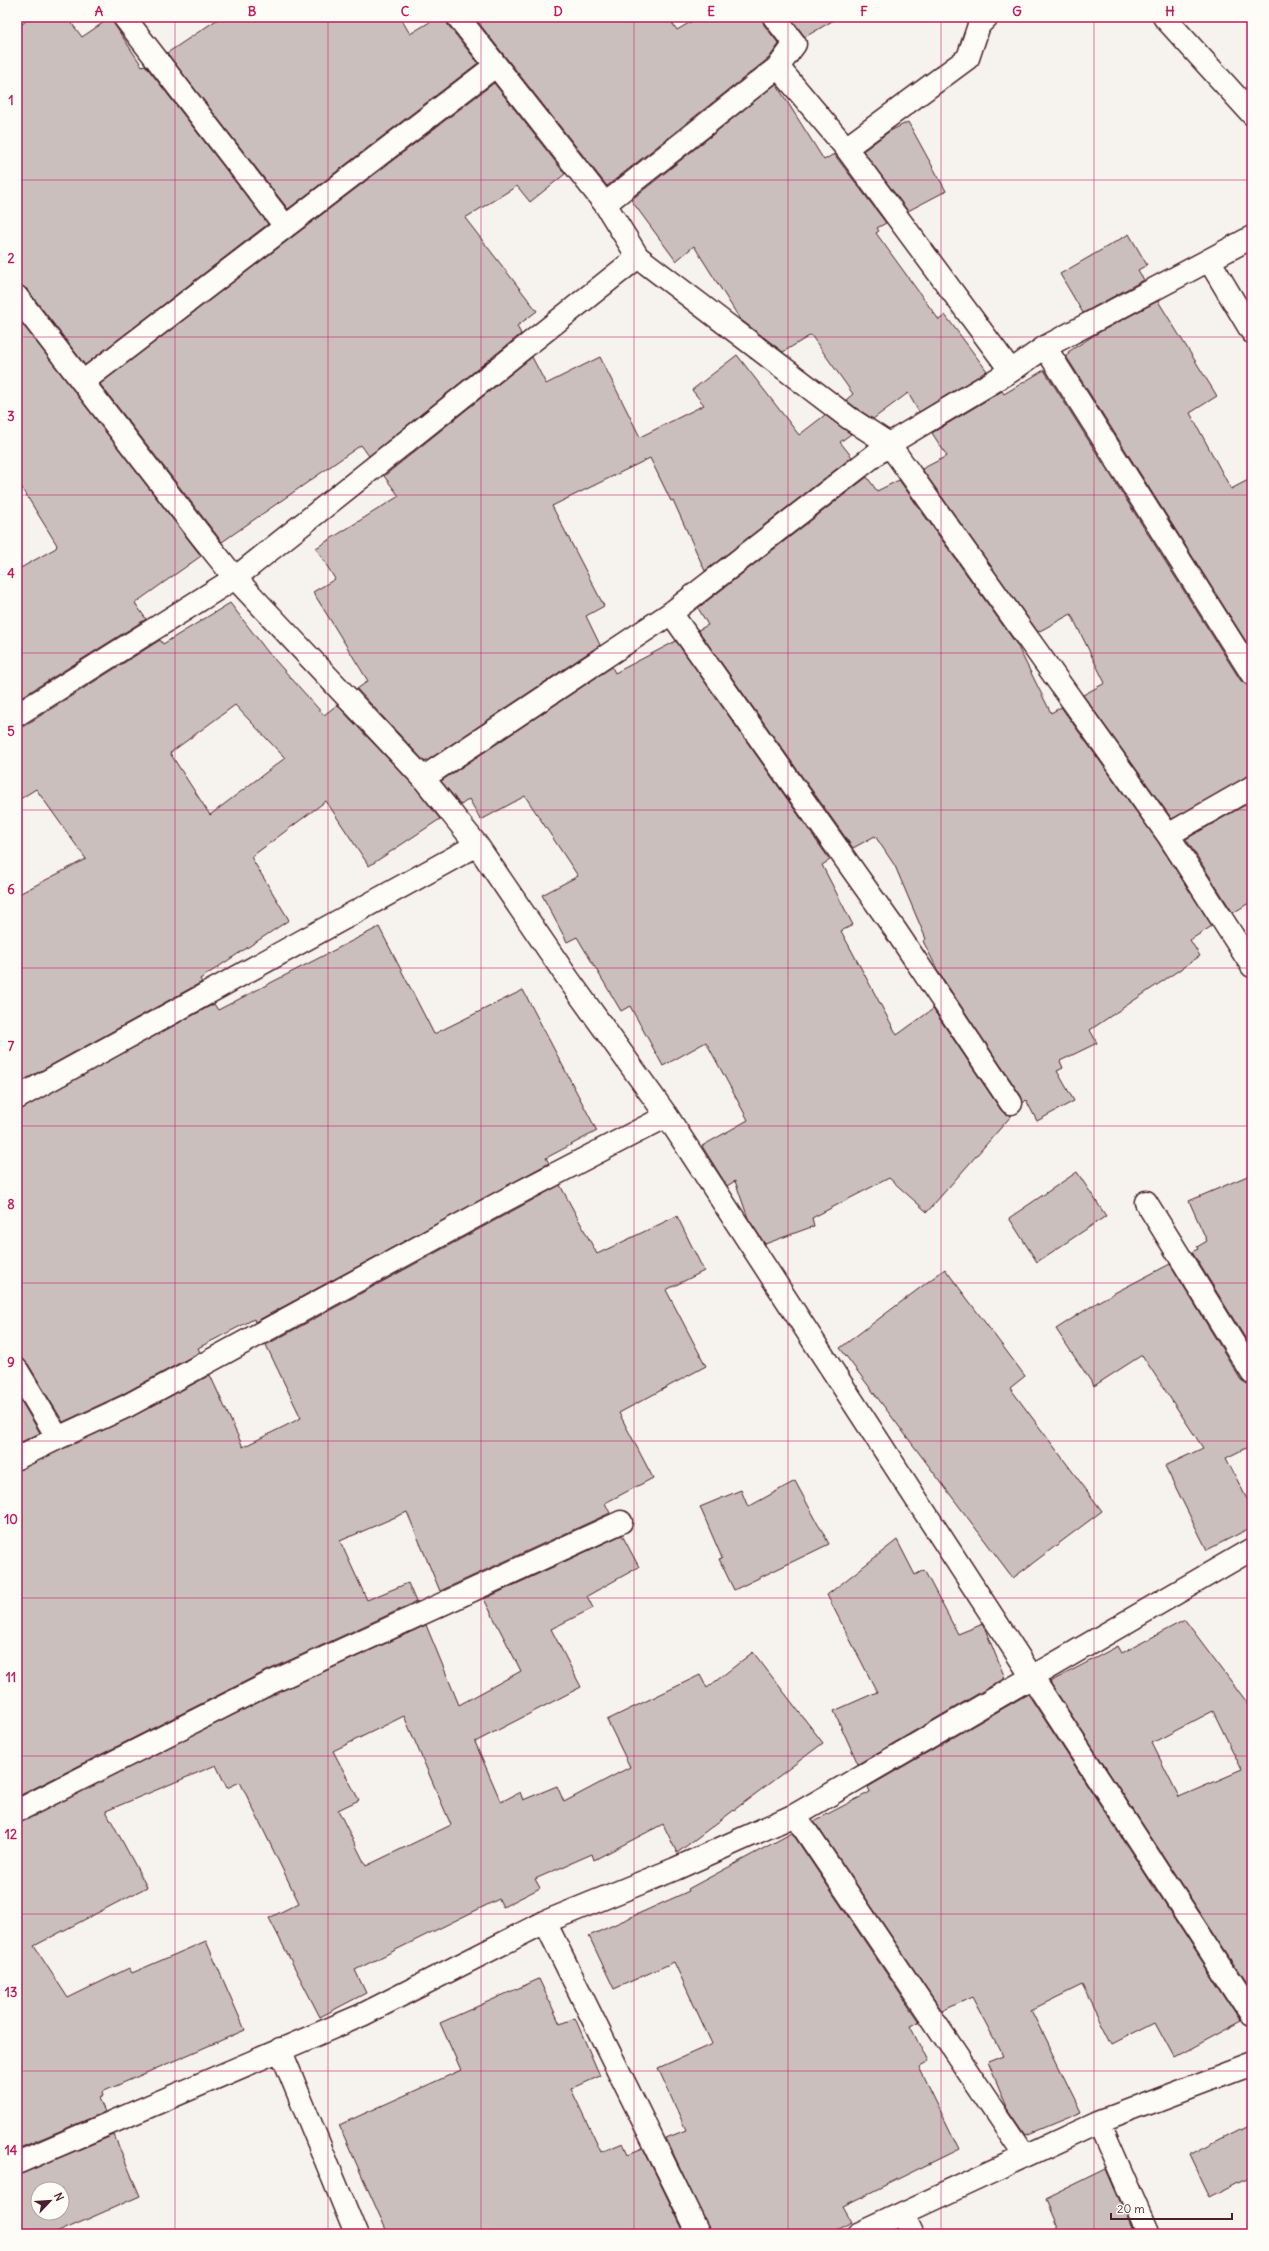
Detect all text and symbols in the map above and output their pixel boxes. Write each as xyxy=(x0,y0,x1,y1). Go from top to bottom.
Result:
text: A xyxy=(95,3,104,20)
text: B xyxy=(248,3,257,20)
text: C xyxy=(401,3,410,20)
text: D xyxy=(553,3,563,20)
text: E xyxy=(707,3,715,20)
text: F xyxy=(860,3,868,20)
text: G xyxy=(1012,3,1022,20)
text: H xyxy=(1165,3,1175,20)
text: 1 xyxy=(8,92,14,109)
text: 2 xyxy=(7,250,15,267)
text: 3 xyxy=(7,408,15,425)
text: 4 xyxy=(7,565,15,582)
text: 5 xyxy=(7,723,15,740)
text: 6 xyxy=(7,881,15,898)
text: 7 xyxy=(8,1038,15,1055)
text: 8 xyxy=(7,1196,15,1213)
text: 9 xyxy=(7,1354,15,1371)
text: 10 xyxy=(4,1511,18,1528)
text: 11 xyxy=(6,1669,16,1686)
text: 12 xyxy=(5,1826,17,1843)
text: 13 xyxy=(5,1984,17,2001)
text: 14 xyxy=(5,2142,18,2159)
north arrow xyxy=(30,2181,70,2221)
text: N xyxy=(51,2190,67,2203)
scale bar xyxy=(1111,2195,1232,2221)
text: 20 m xyxy=(1117,2201,1145,2216)

